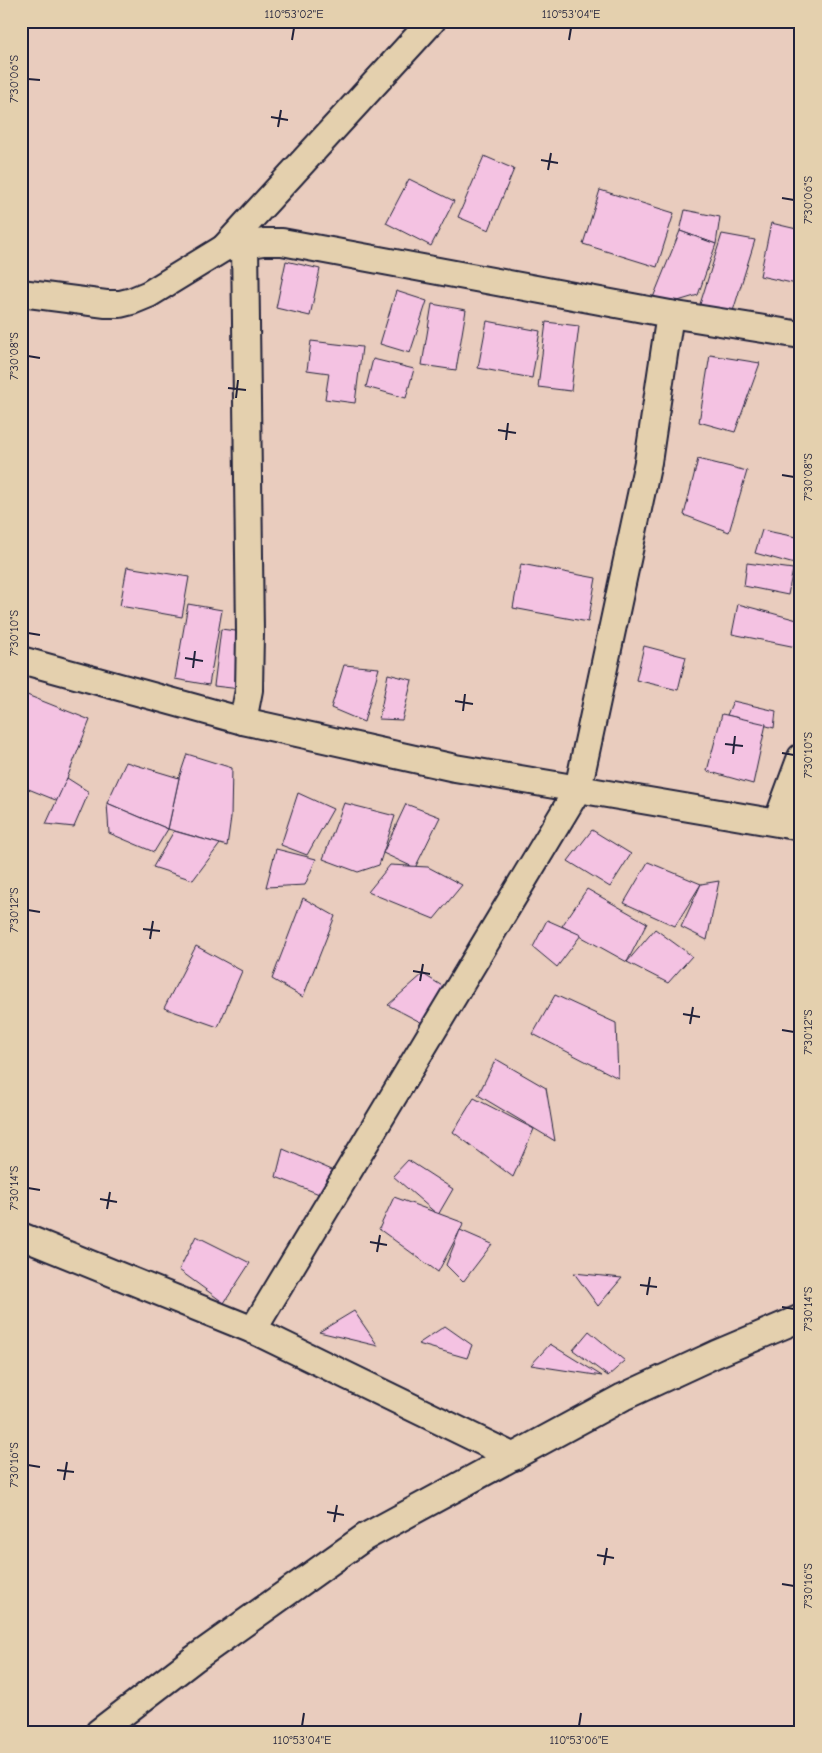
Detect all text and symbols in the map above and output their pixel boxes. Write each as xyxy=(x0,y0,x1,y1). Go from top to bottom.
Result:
text: 110°53'02"E xyxy=(265,7,323,21)
text: 110°53'04"E xyxy=(542,7,600,21)
text: 7°30'06"S xyxy=(7,55,21,103)
text: 7°30'06"S xyxy=(801,176,815,224)
text: 7°30'08"S xyxy=(7,332,21,380)
text: 7°30'08"S xyxy=(801,453,815,501)
text: 7°30'10"S xyxy=(7,609,21,656)
text: 7°30'10"S xyxy=(801,731,815,778)
text: 7°30'12"S xyxy=(7,887,21,933)
text: 7°30'12"S xyxy=(801,1009,815,1055)
text: 7°30'14"S xyxy=(7,1165,21,1210)
text: 7°30'14"S xyxy=(801,1286,815,1331)
text: 7°30'16"S xyxy=(7,1442,21,1488)
text: 7°30'16"S xyxy=(801,1563,815,1609)
text: 110°53'04"E xyxy=(273,1733,331,1747)
text: 110°53'06"E xyxy=(549,1733,609,1747)

